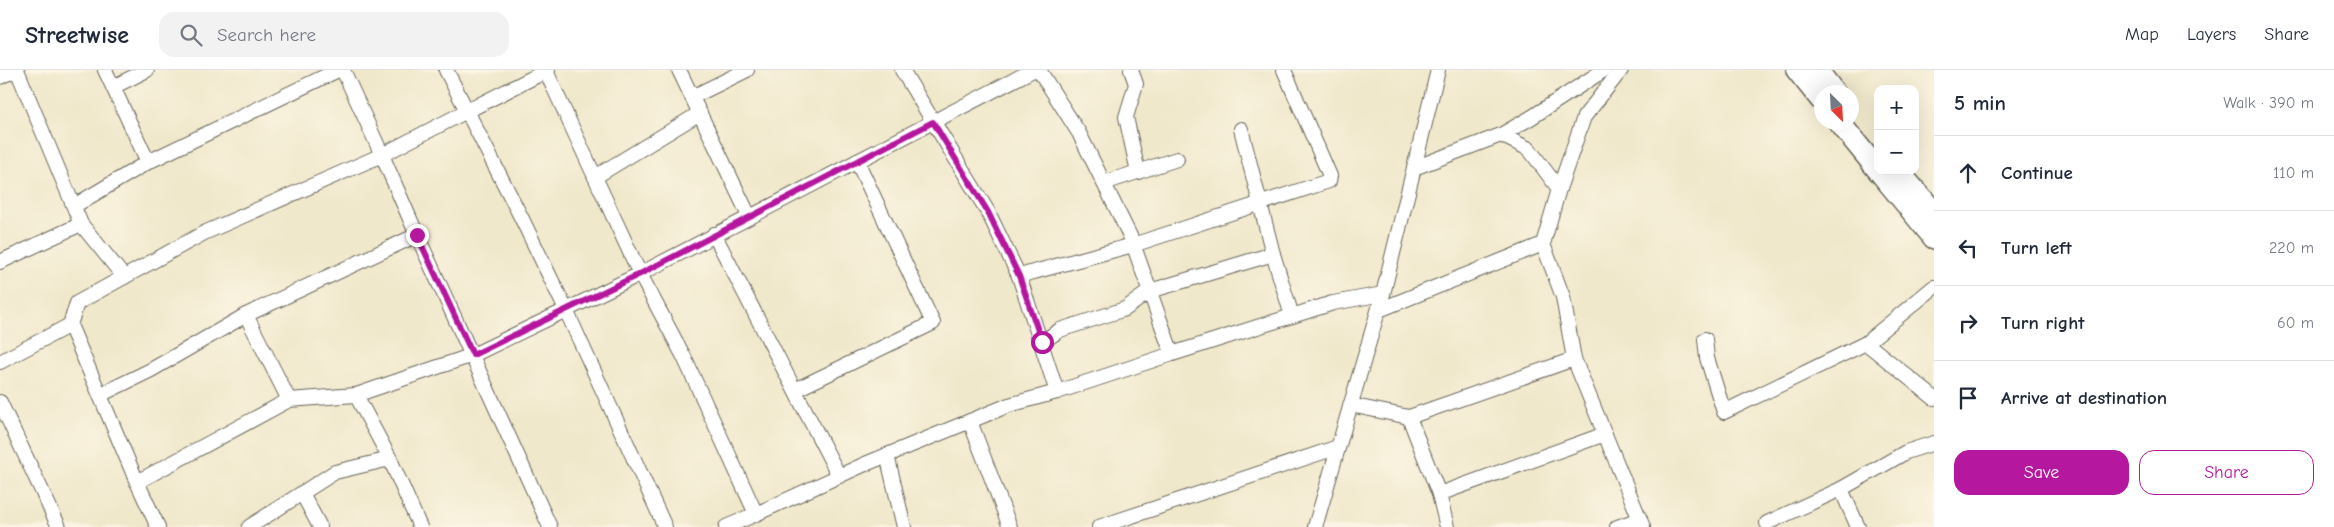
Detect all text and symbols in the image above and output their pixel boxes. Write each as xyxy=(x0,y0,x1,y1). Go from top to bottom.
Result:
search box xyxy=(159,12,509,57)
text: Streetwise xyxy=(25,21,129,49)
icon: search xyxy=(177,21,205,49)
text: Search here xyxy=(217,24,316,46)
text: Map xyxy=(2125,24,2159,45)
text: Layers xyxy=(2187,24,2236,45)
text: Share xyxy=(2264,24,2309,45)
north arrow xyxy=(1814,85,1859,130)
map controls xyxy=(1874,85,1919,175)
button: + xyxy=(1874,85,1919,130)
text: 5 min xyxy=(1954,91,2006,115)
text: Walk · 390 m xyxy=(2223,94,2314,112)
button: − xyxy=(1874,130,1919,175)
icon: ahead xyxy=(1954,159,1982,187)
text: Continue xyxy=(2001,162,2073,184)
text: 110 m xyxy=(2273,164,2314,182)
route end xyxy=(406,224,429,247)
icon: left xyxy=(1954,234,1982,262)
text: Turn left xyxy=(2001,237,2072,259)
text: 220 m xyxy=(2269,239,2314,257)
icon: right xyxy=(1954,309,1982,337)
text: Turn right xyxy=(2001,312,2085,334)
text: 60 m xyxy=(2277,314,2314,332)
route start xyxy=(1031,331,1054,354)
icon: arrive xyxy=(1954,384,1982,412)
text: Arrive at destination xyxy=(2001,387,2167,409)
button: Save xyxy=(1954,450,2129,495)
button: Share xyxy=(2139,450,2314,495)

